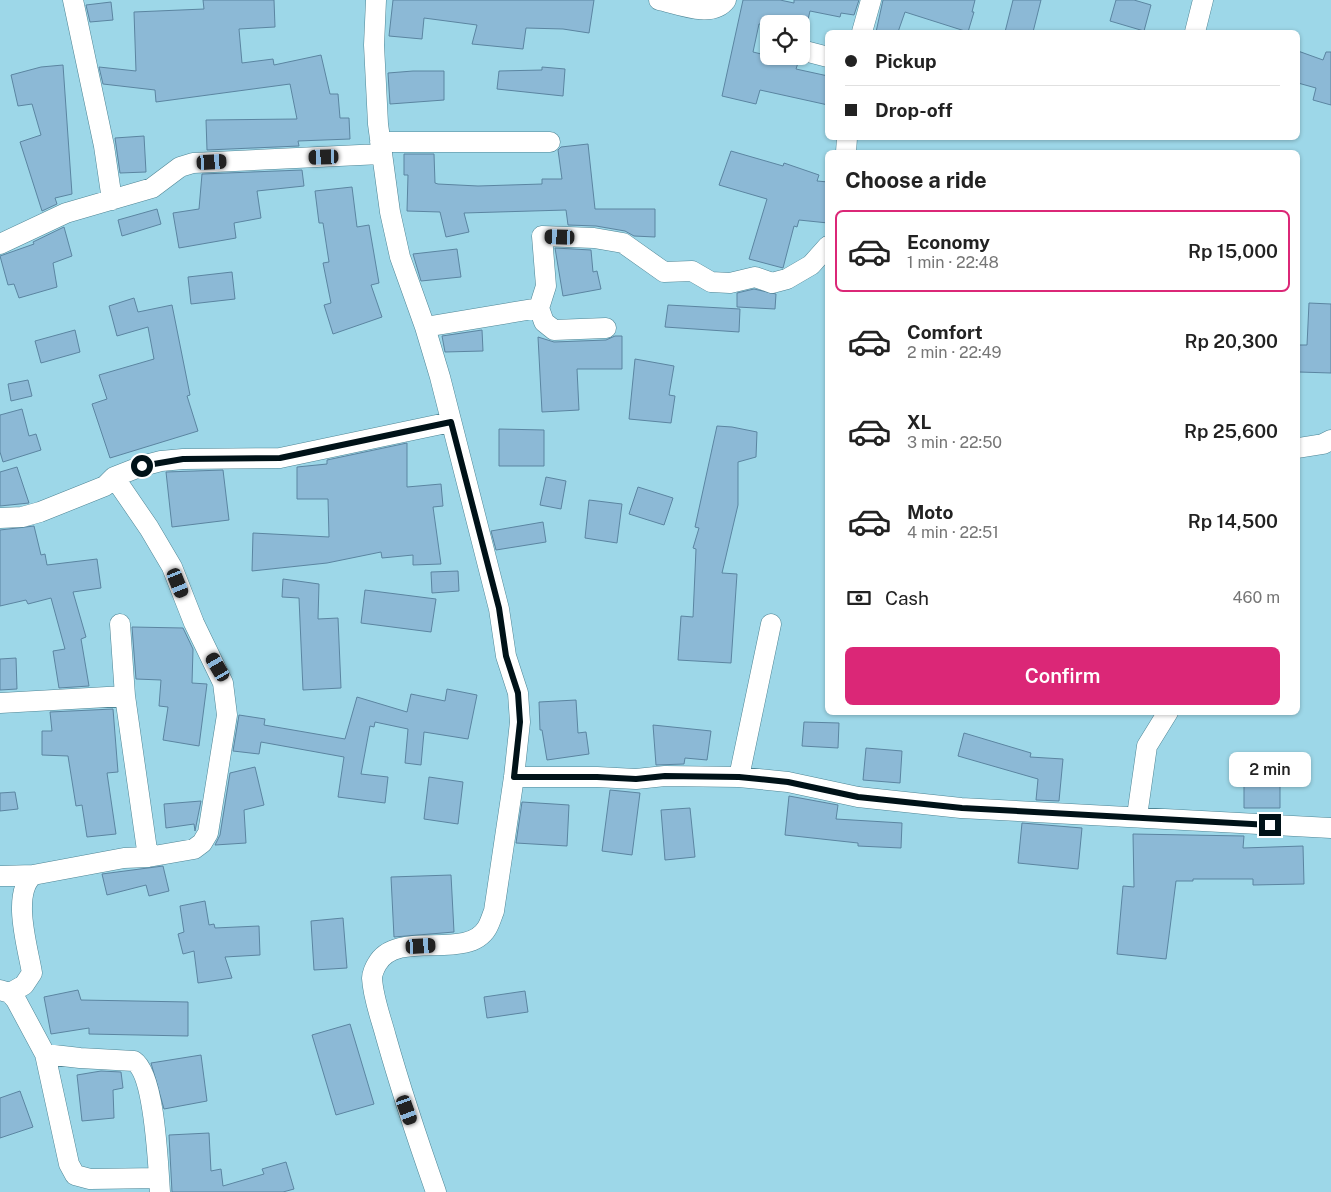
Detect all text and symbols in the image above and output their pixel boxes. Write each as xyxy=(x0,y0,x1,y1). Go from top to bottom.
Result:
map controls xyxy=(760,15,810,65)
button: locate xyxy=(760,15,810,65)
text: Pickup xyxy=(875,50,937,72)
text: Drop-off xyxy=(875,99,952,121)
car xyxy=(308,149,339,165)
car xyxy=(196,154,227,170)
text: Choose a ride xyxy=(845,167,987,193)
car xyxy=(544,229,575,245)
icon: car xyxy=(847,229,892,274)
text: Economy xyxy=(907,231,990,253)
text: Rp 15,000 xyxy=(1188,240,1278,262)
text: 1 min · 22:48 xyxy=(907,253,999,272)
icon: car xyxy=(847,319,892,364)
text: Comfort xyxy=(907,321,983,343)
text: Rp 20,300 xyxy=(1185,330,1278,352)
text: 2 min · 22:49 xyxy=(907,343,1002,362)
icon: car xyxy=(847,409,892,454)
text: XL xyxy=(907,411,932,433)
text: Rp 25,600 xyxy=(1184,420,1278,442)
text: 3 min · 22:50 xyxy=(907,433,1002,452)
route start xyxy=(131,455,153,477)
icon: car xyxy=(847,499,892,544)
text: Moto xyxy=(907,501,953,523)
text: Rp 14,500 xyxy=(1188,510,1278,532)
text: 4 min · 22:51 xyxy=(907,523,999,542)
car xyxy=(165,566,190,600)
icon: cash xyxy=(845,584,873,612)
text: Cash xyxy=(885,587,929,609)
text: 460 m xyxy=(1233,588,1280,607)
button: Confirm xyxy=(845,647,1280,705)
car xyxy=(204,650,231,684)
callout: 2 min xyxy=(1229,752,1311,788)
text: 2 min xyxy=(1249,760,1291,779)
route end xyxy=(1259,814,1281,836)
car xyxy=(405,938,436,954)
car xyxy=(394,1093,419,1127)

